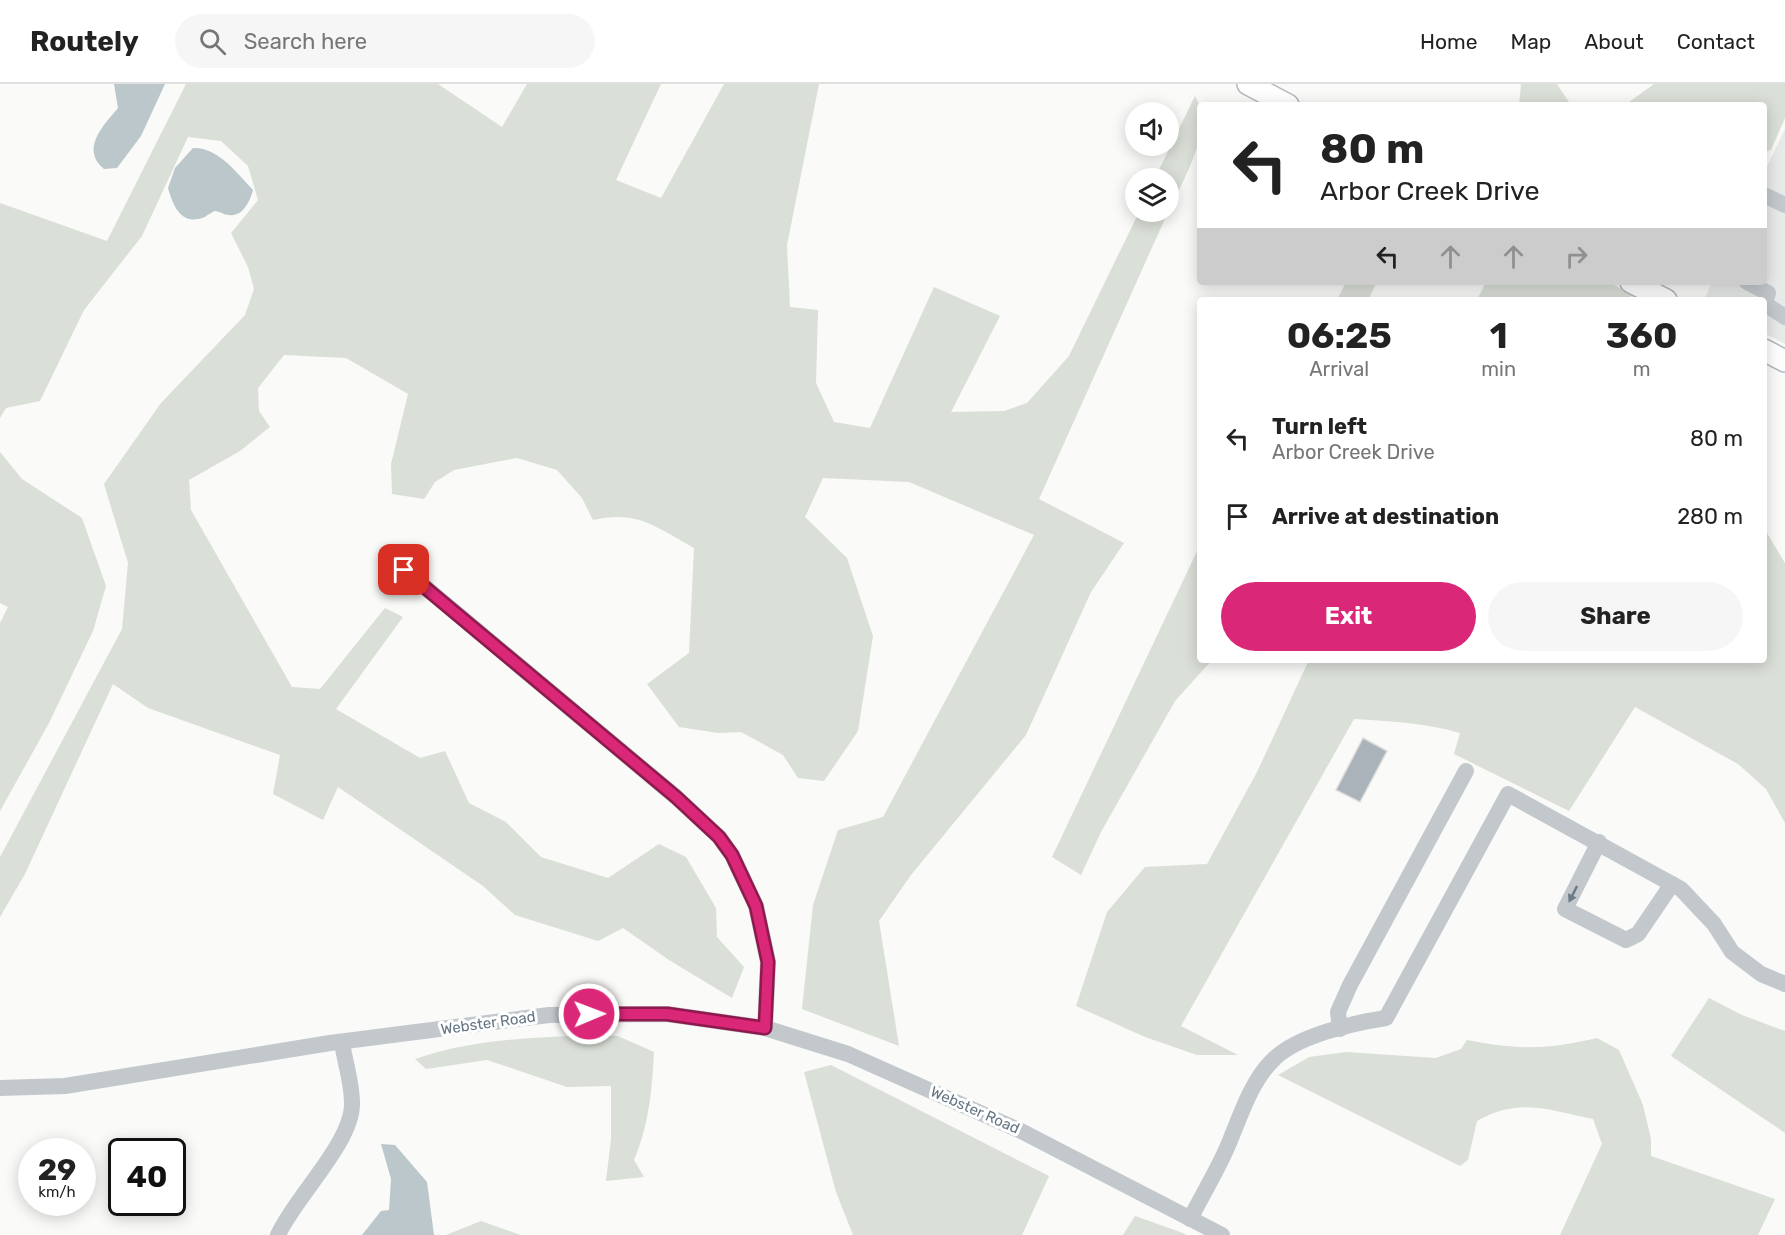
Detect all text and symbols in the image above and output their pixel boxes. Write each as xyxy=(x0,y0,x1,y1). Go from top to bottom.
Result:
search box xyxy=(175,14,595,68)
text: Routely xyxy=(30,25,139,58)
icon: search xyxy=(196,25,229,58)
text: Search here xyxy=(244,28,367,55)
text: Home xyxy=(1420,29,1477,54)
text: Map xyxy=(1510,29,1551,54)
text: About xyxy=(1584,29,1644,54)
text: Contact xyxy=(1677,29,1755,54)
map controls xyxy=(1125,102,1179,222)
button: sound xyxy=(1125,102,1179,156)
text: 80 m xyxy=(1320,124,1424,174)
icon: left xyxy=(1221,126,1299,204)
button: layers xyxy=(1125,168,1179,222)
text: Arbor Creek Drive xyxy=(1320,175,1540,207)
icon: left xyxy=(1371,240,1404,273)
icon: ahead xyxy=(1434,240,1467,273)
icon: ahead xyxy=(1497,240,1530,273)
icon: right xyxy=(1560,240,1593,273)
text: 06:25 xyxy=(1287,314,1392,357)
text: 1 xyxy=(1490,314,1508,357)
text: 360 xyxy=(1606,314,1677,357)
text: Arrival xyxy=(1309,357,1369,381)
text: min xyxy=(1481,357,1516,381)
text: m xyxy=(1633,357,1650,381)
text: Turn left xyxy=(1272,413,1367,440)
icon: left xyxy=(1221,422,1254,455)
text: 80 m xyxy=(1690,425,1743,452)
text: Arbor Creek Drive xyxy=(1272,440,1435,464)
icon: arrive xyxy=(1221,500,1254,533)
text: Arrive at destination xyxy=(1272,503,1499,530)
text: 280 m xyxy=(1677,503,1743,530)
pin xyxy=(378,544,429,595)
icon: arrive xyxy=(387,553,420,586)
button: Exit xyxy=(1221,582,1476,651)
button: Share xyxy=(1488,582,1743,651)
one-way arrow xyxy=(1568,886,1577,903)
position arrow xyxy=(557,982,621,1046)
street label: Webster Road xyxy=(439,1007,537,1039)
street label: Webster Road xyxy=(928,1082,1022,1138)
speed limit sign: 40 xyxy=(108,1138,186,1216)
text: 29 xyxy=(38,1152,76,1188)
text: km/h xyxy=(38,1183,76,1201)

